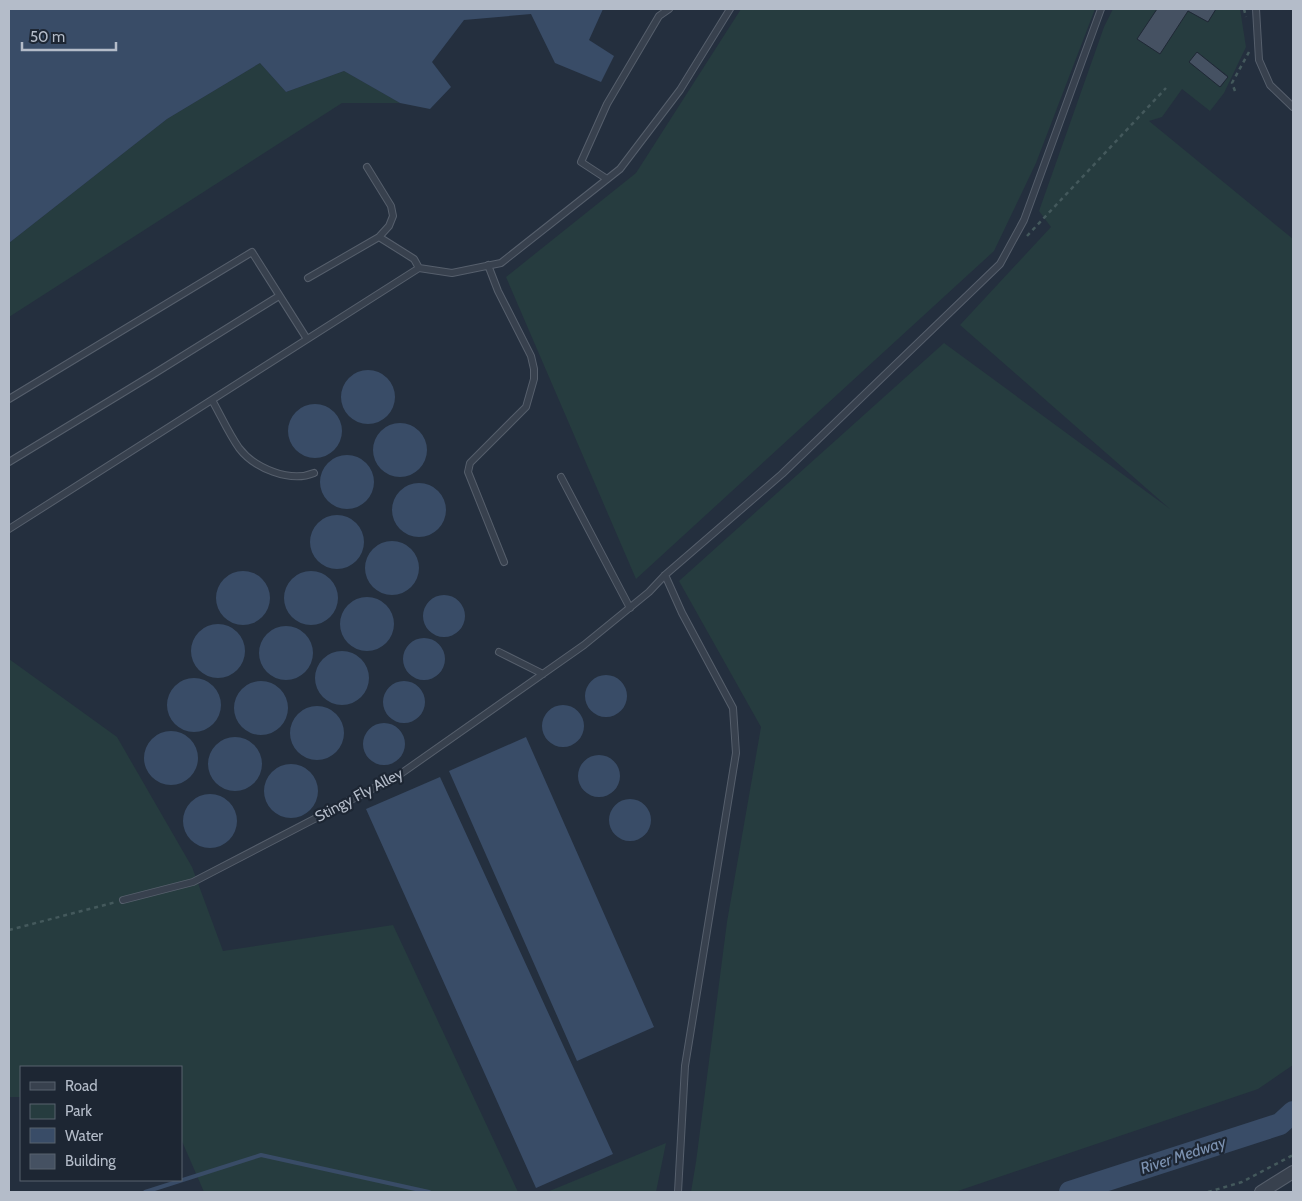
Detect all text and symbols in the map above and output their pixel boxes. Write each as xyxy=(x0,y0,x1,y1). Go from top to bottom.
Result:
scale bar xyxy=(22,20,116,52)
text: 50 m xyxy=(30,28,65,46)
street label: Stingy Fly Alley xyxy=(312,764,406,826)
legend xyxy=(20,1066,182,1181)
text: Road xyxy=(65,1077,98,1095)
text: Park xyxy=(65,1102,92,1120)
text: Water xyxy=(65,1127,103,1145)
water label: River Medway xyxy=(1138,1132,1229,1178)
text: Building xyxy=(65,1152,116,1170)

